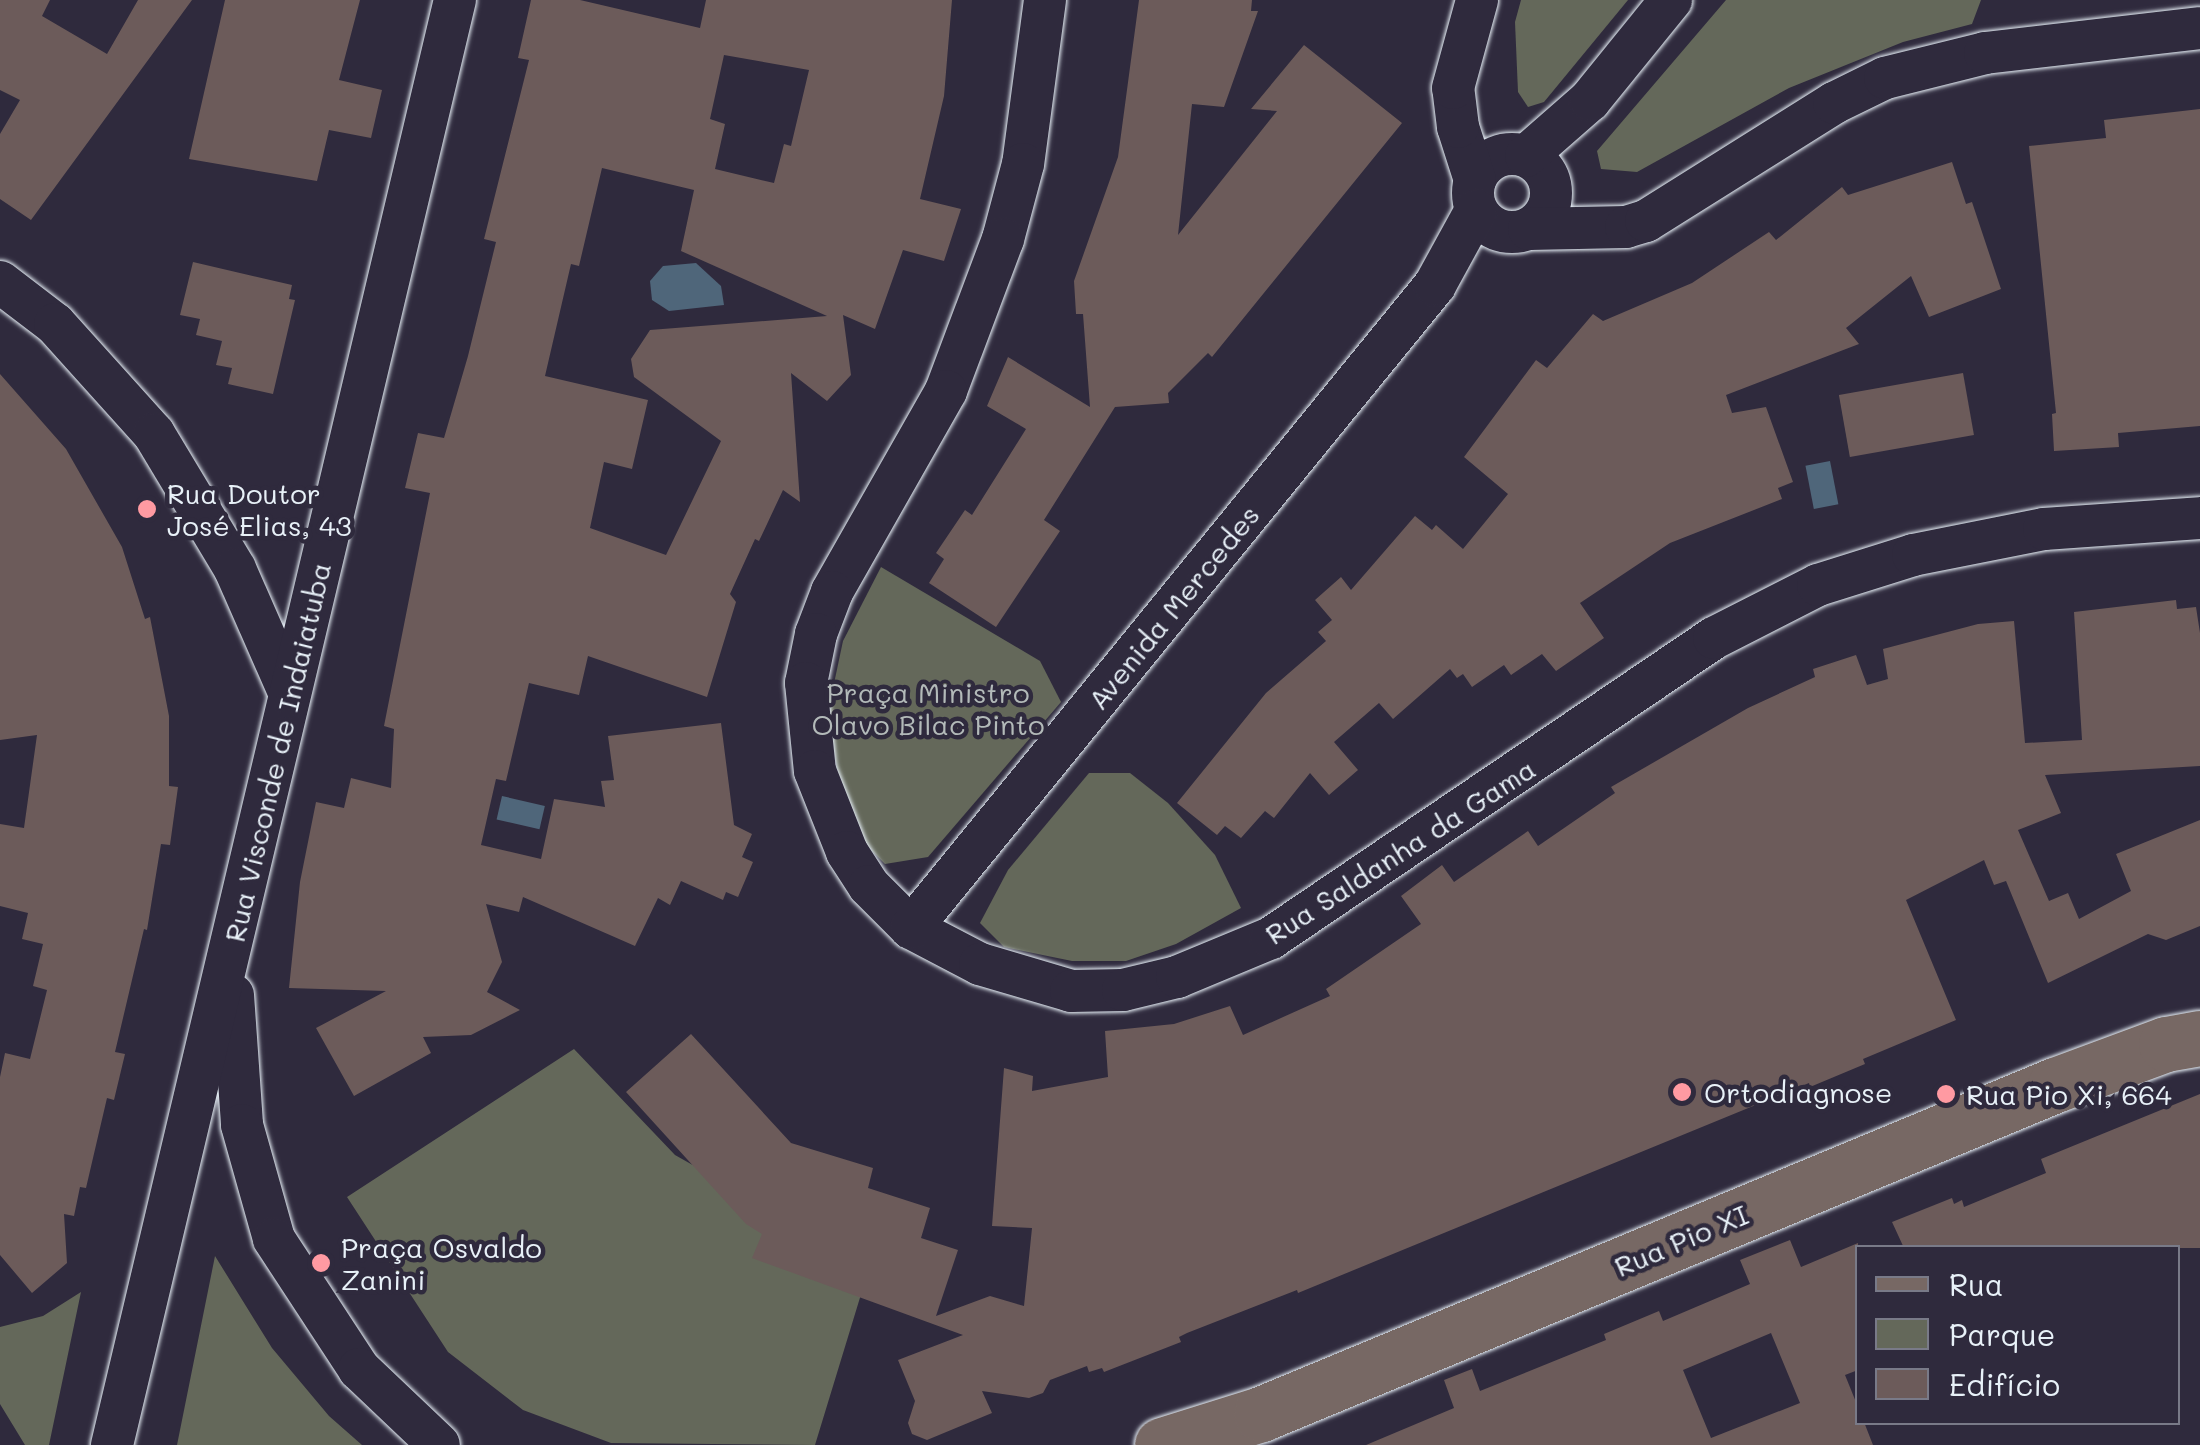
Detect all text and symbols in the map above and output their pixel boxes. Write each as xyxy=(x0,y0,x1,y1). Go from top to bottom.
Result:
place label: Rua Doutor José Elias, 43 xyxy=(167,476,352,542)
marker: Rua Doutor José Elias, 43 xyxy=(136,498,158,520)
street label: Avenida Mercedes xyxy=(1080,498,1266,716)
street label: Rua Visconde de Indaiatuba xyxy=(217,559,337,945)
park label: Praça Ministro Olavo Bilac Pinto xyxy=(812,675,1044,741)
street label: Rua Saldanha da Gama xyxy=(1259,751,1541,951)
place label: Ortodiagnose xyxy=(1704,1075,1892,1109)
place label: Rua Pio Xi, 664 xyxy=(1966,1077,2172,1111)
marker: Ortodiagnose xyxy=(1669,1079,1695,1105)
marker: Rua Pio Xi, 664 xyxy=(1935,1083,1957,1105)
street label: Rua Pio XI xyxy=(1609,1197,1753,1283)
place label: Praça Osvaldo Zanini xyxy=(341,1230,542,1296)
legend xyxy=(1855,1245,2180,1425)
marker: Praça Osvaldo Zanini xyxy=(310,1252,332,1274)
text: Rua xyxy=(1949,1264,2003,1304)
text: Parque xyxy=(1949,1314,2055,1354)
text: Edifício xyxy=(1949,1364,2060,1404)

